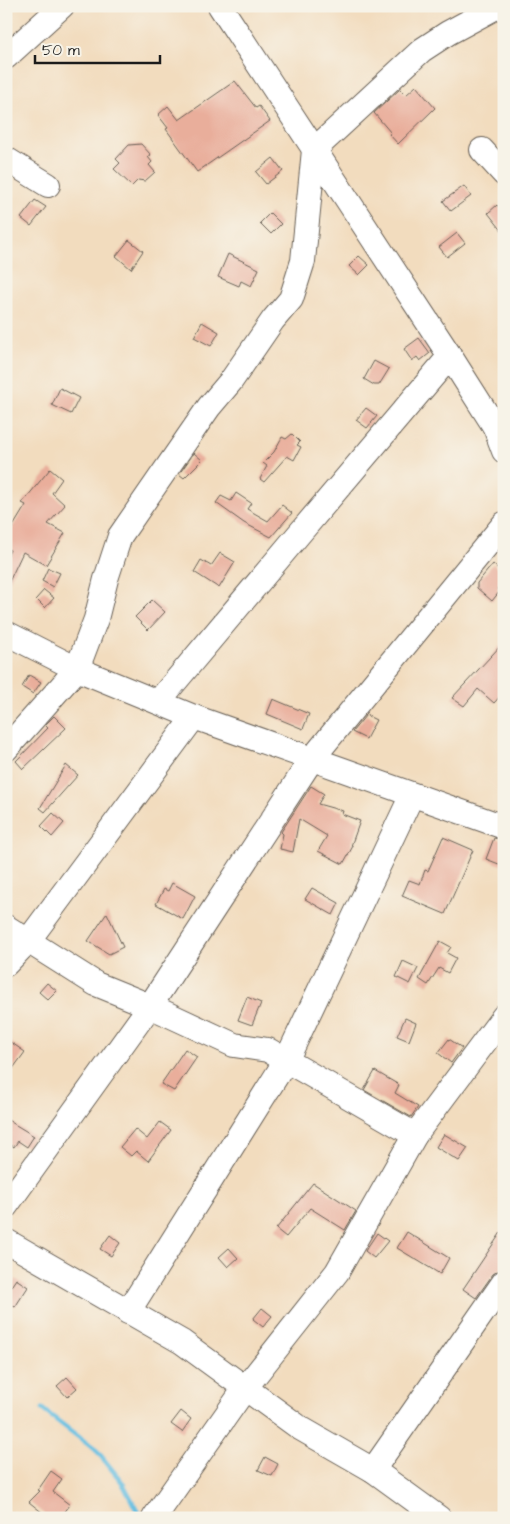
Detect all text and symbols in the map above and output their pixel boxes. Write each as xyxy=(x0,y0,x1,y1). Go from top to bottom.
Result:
scale bar xyxy=(35,32,160,64)
text: 50 m xyxy=(42,40,80,61)

